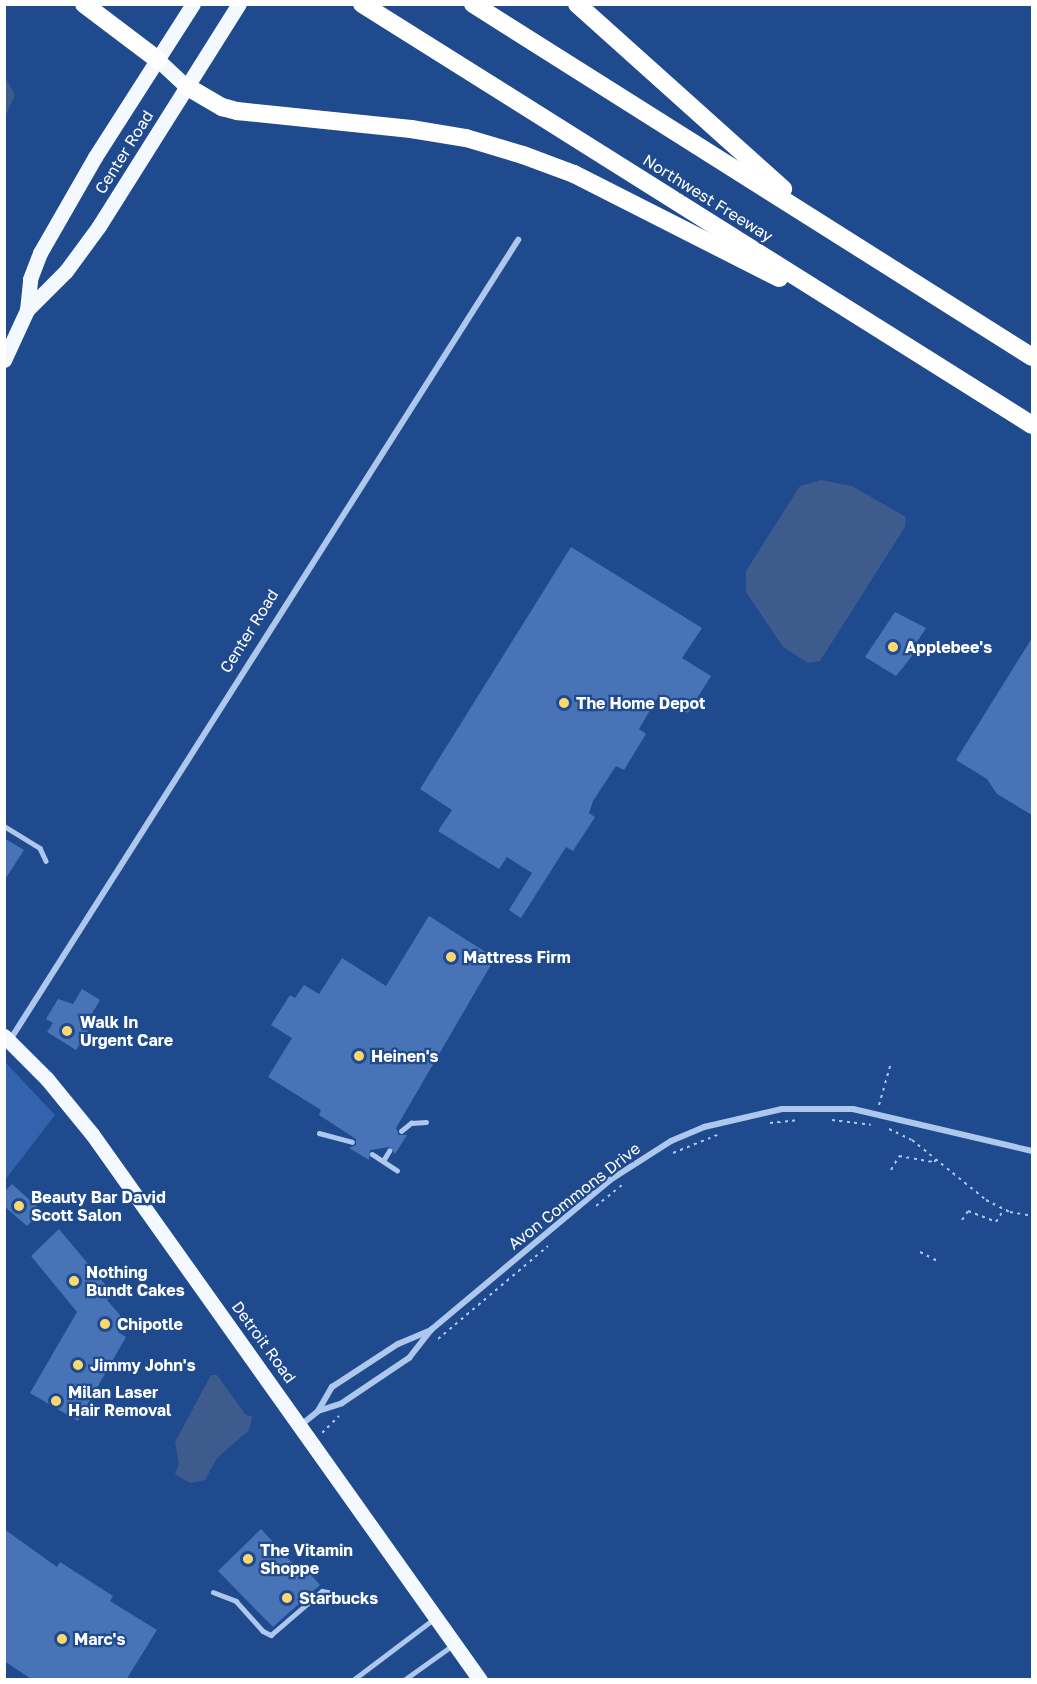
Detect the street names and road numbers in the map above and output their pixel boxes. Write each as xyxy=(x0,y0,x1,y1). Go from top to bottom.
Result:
street label: Center Road xyxy=(91,107,157,197)
street label: Northwest Freeway xyxy=(639,150,777,246)
street label: Center Road xyxy=(216,586,282,676)
street label: Avon Commons Drive xyxy=(504,1139,644,1253)
street label: Detroit Road xyxy=(228,1297,300,1387)

